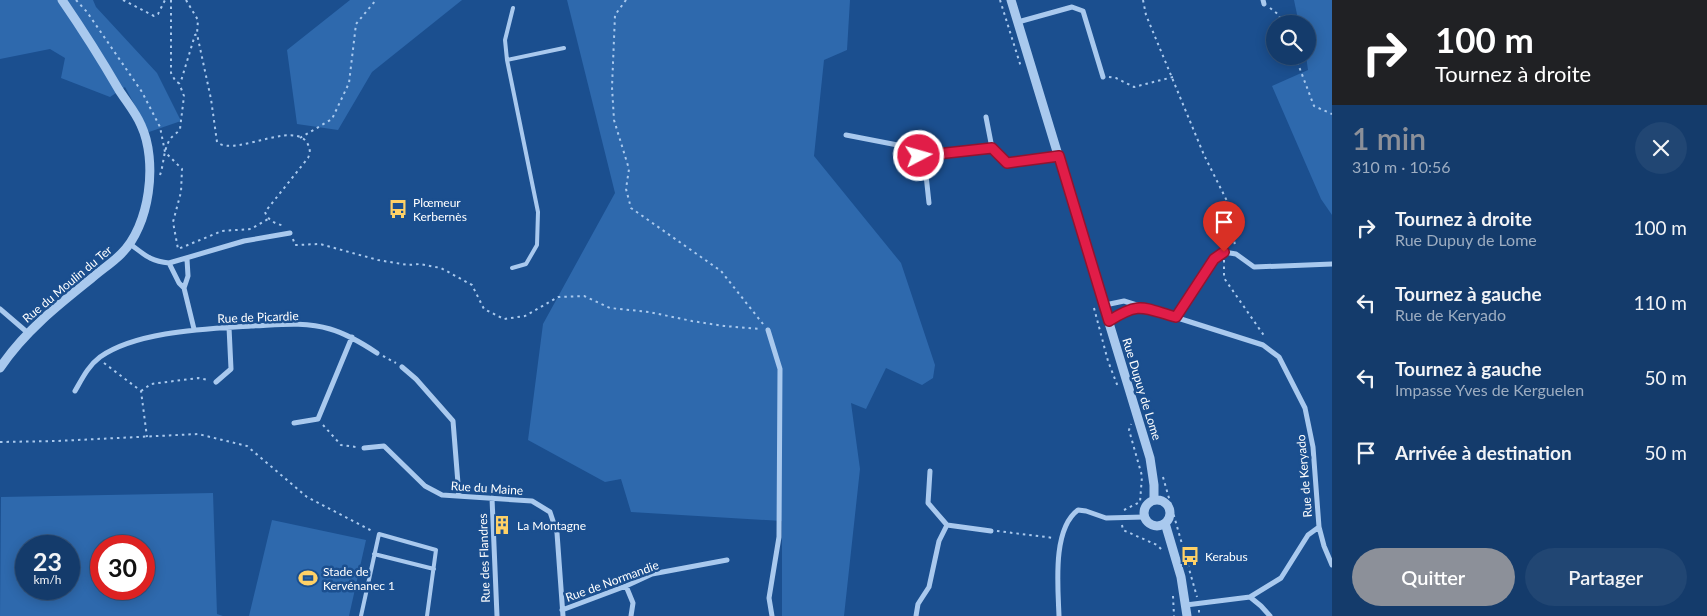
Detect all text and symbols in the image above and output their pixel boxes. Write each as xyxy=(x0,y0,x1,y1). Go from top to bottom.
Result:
map controls xyxy=(1266,15,1316,65)
button: search xyxy=(1266,15,1316,65)
text: 100 m xyxy=(1435,18,1534,60)
icon: right xyxy=(1352,20,1417,85)
text: Tournez à droite xyxy=(1435,60,1591,87)
text: 1 min xyxy=(1352,120,1426,156)
button: close xyxy=(1635,122,1687,174)
position arrow xyxy=(892,129,944,181)
text: 310 m · 10:56 xyxy=(1352,157,1451,176)
place label: Plœmeur Kerbernès xyxy=(413,195,467,224)
bus stop icon: Plœmeur Kerbernès xyxy=(387,198,409,220)
pin xyxy=(1203,201,1245,252)
text: Tournez à droite xyxy=(1395,207,1532,230)
icon: arrive xyxy=(1210,208,1238,236)
icon: right xyxy=(1352,214,1380,242)
text: 100 m xyxy=(1633,216,1687,239)
text: Rue Dupuy de Lome xyxy=(1395,230,1537,249)
street label: Rue du Moulin du Ter xyxy=(19,242,115,326)
text: Tournez à gauche xyxy=(1395,282,1542,305)
icon: left xyxy=(1352,289,1380,317)
text: 110 m xyxy=(1633,291,1687,314)
text: Rue de Keryado xyxy=(1395,305,1506,324)
street label: Rue de Picardie xyxy=(217,308,299,326)
street label: Rue Dupuy de Lome xyxy=(1119,336,1165,442)
text: Tournez à gauche xyxy=(1395,357,1542,380)
icon: left xyxy=(1352,364,1380,392)
text: 50 m xyxy=(1644,366,1687,389)
text: Impasse Yves de Kerguelen xyxy=(1395,380,1584,399)
street label: Rue de Keryado xyxy=(1293,434,1315,518)
icon: arrive xyxy=(1352,439,1380,467)
text: Arrivée à destination xyxy=(1395,441,1572,464)
text: 50 m xyxy=(1644,441,1687,464)
street label: Rue du Maine xyxy=(450,478,524,498)
street label: Rue des Flandres xyxy=(475,513,493,603)
building icon: La Montagne xyxy=(491,514,513,536)
place label: La Montagne xyxy=(517,518,586,533)
speed limit sign: 30 xyxy=(90,535,155,600)
bus stop icon: Kerabus xyxy=(1179,545,1201,567)
text: 23 xyxy=(33,546,62,576)
button: Quitter xyxy=(1352,548,1515,606)
button: Partager xyxy=(1525,548,1687,606)
place label: Kerabus xyxy=(1205,549,1248,564)
street label: Rue de Normandie xyxy=(563,557,661,605)
place label: Stade de Kervénanec 1 xyxy=(323,564,395,593)
sports icon: Stade de Kervénanec 1 xyxy=(297,567,319,589)
text: km/h xyxy=(33,572,62,587)

